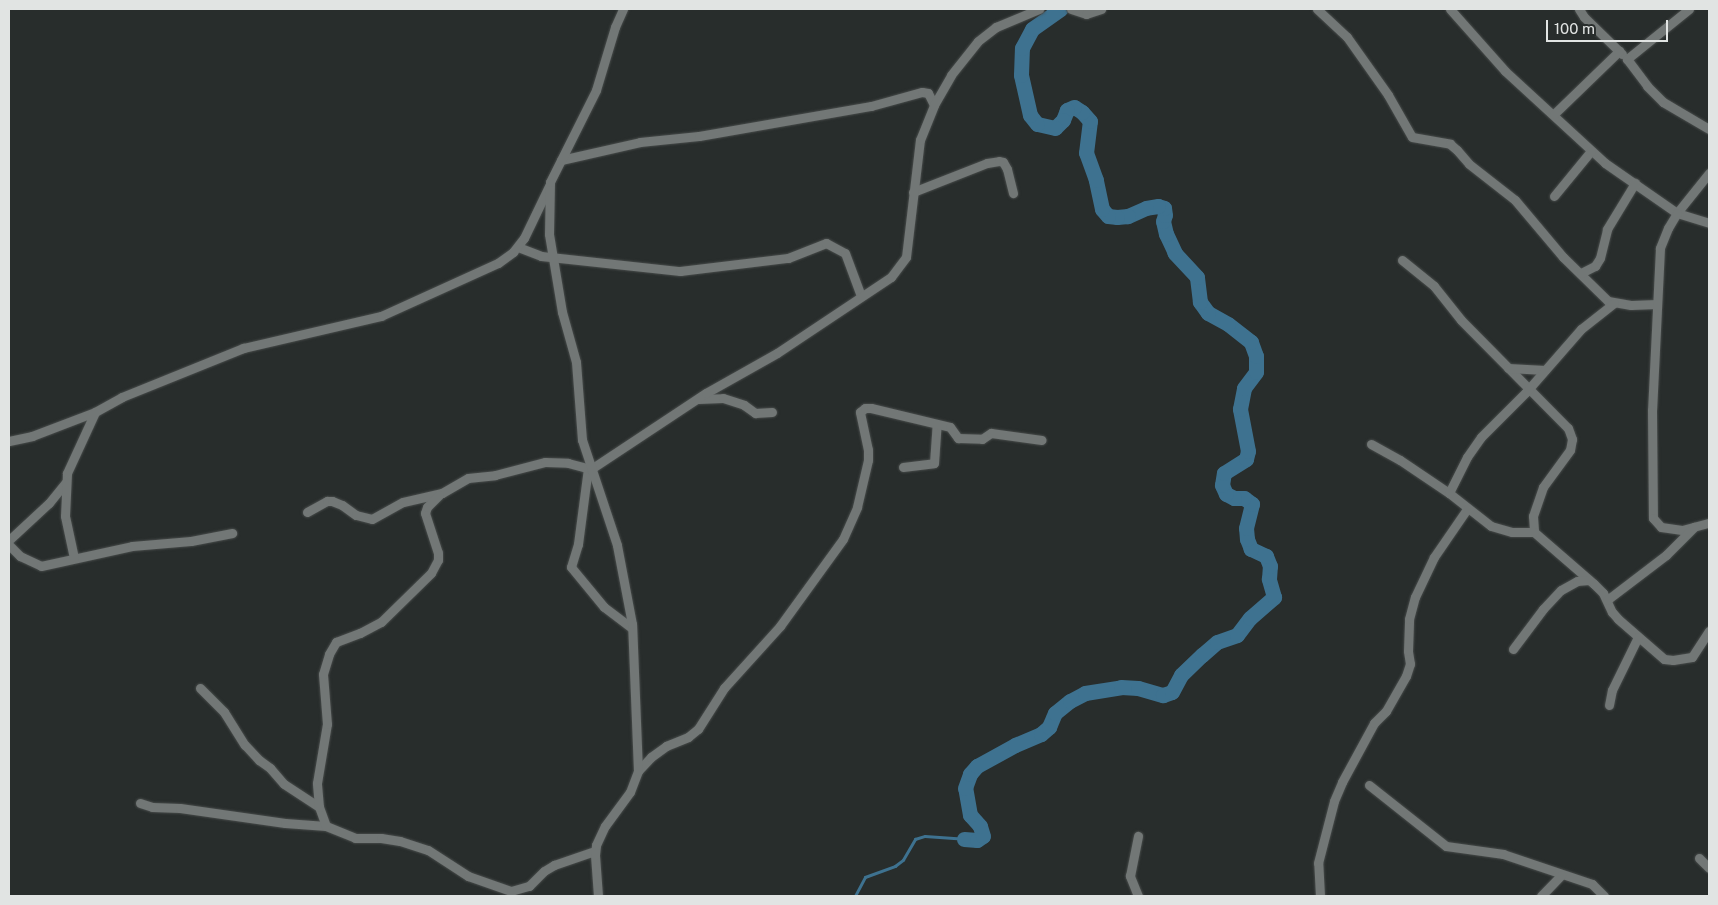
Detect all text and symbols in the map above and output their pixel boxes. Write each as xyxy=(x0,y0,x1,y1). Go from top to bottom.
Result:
scale bar xyxy=(1548,10,1670,42)
text: 100 m xyxy=(1554,20,1595,37)

